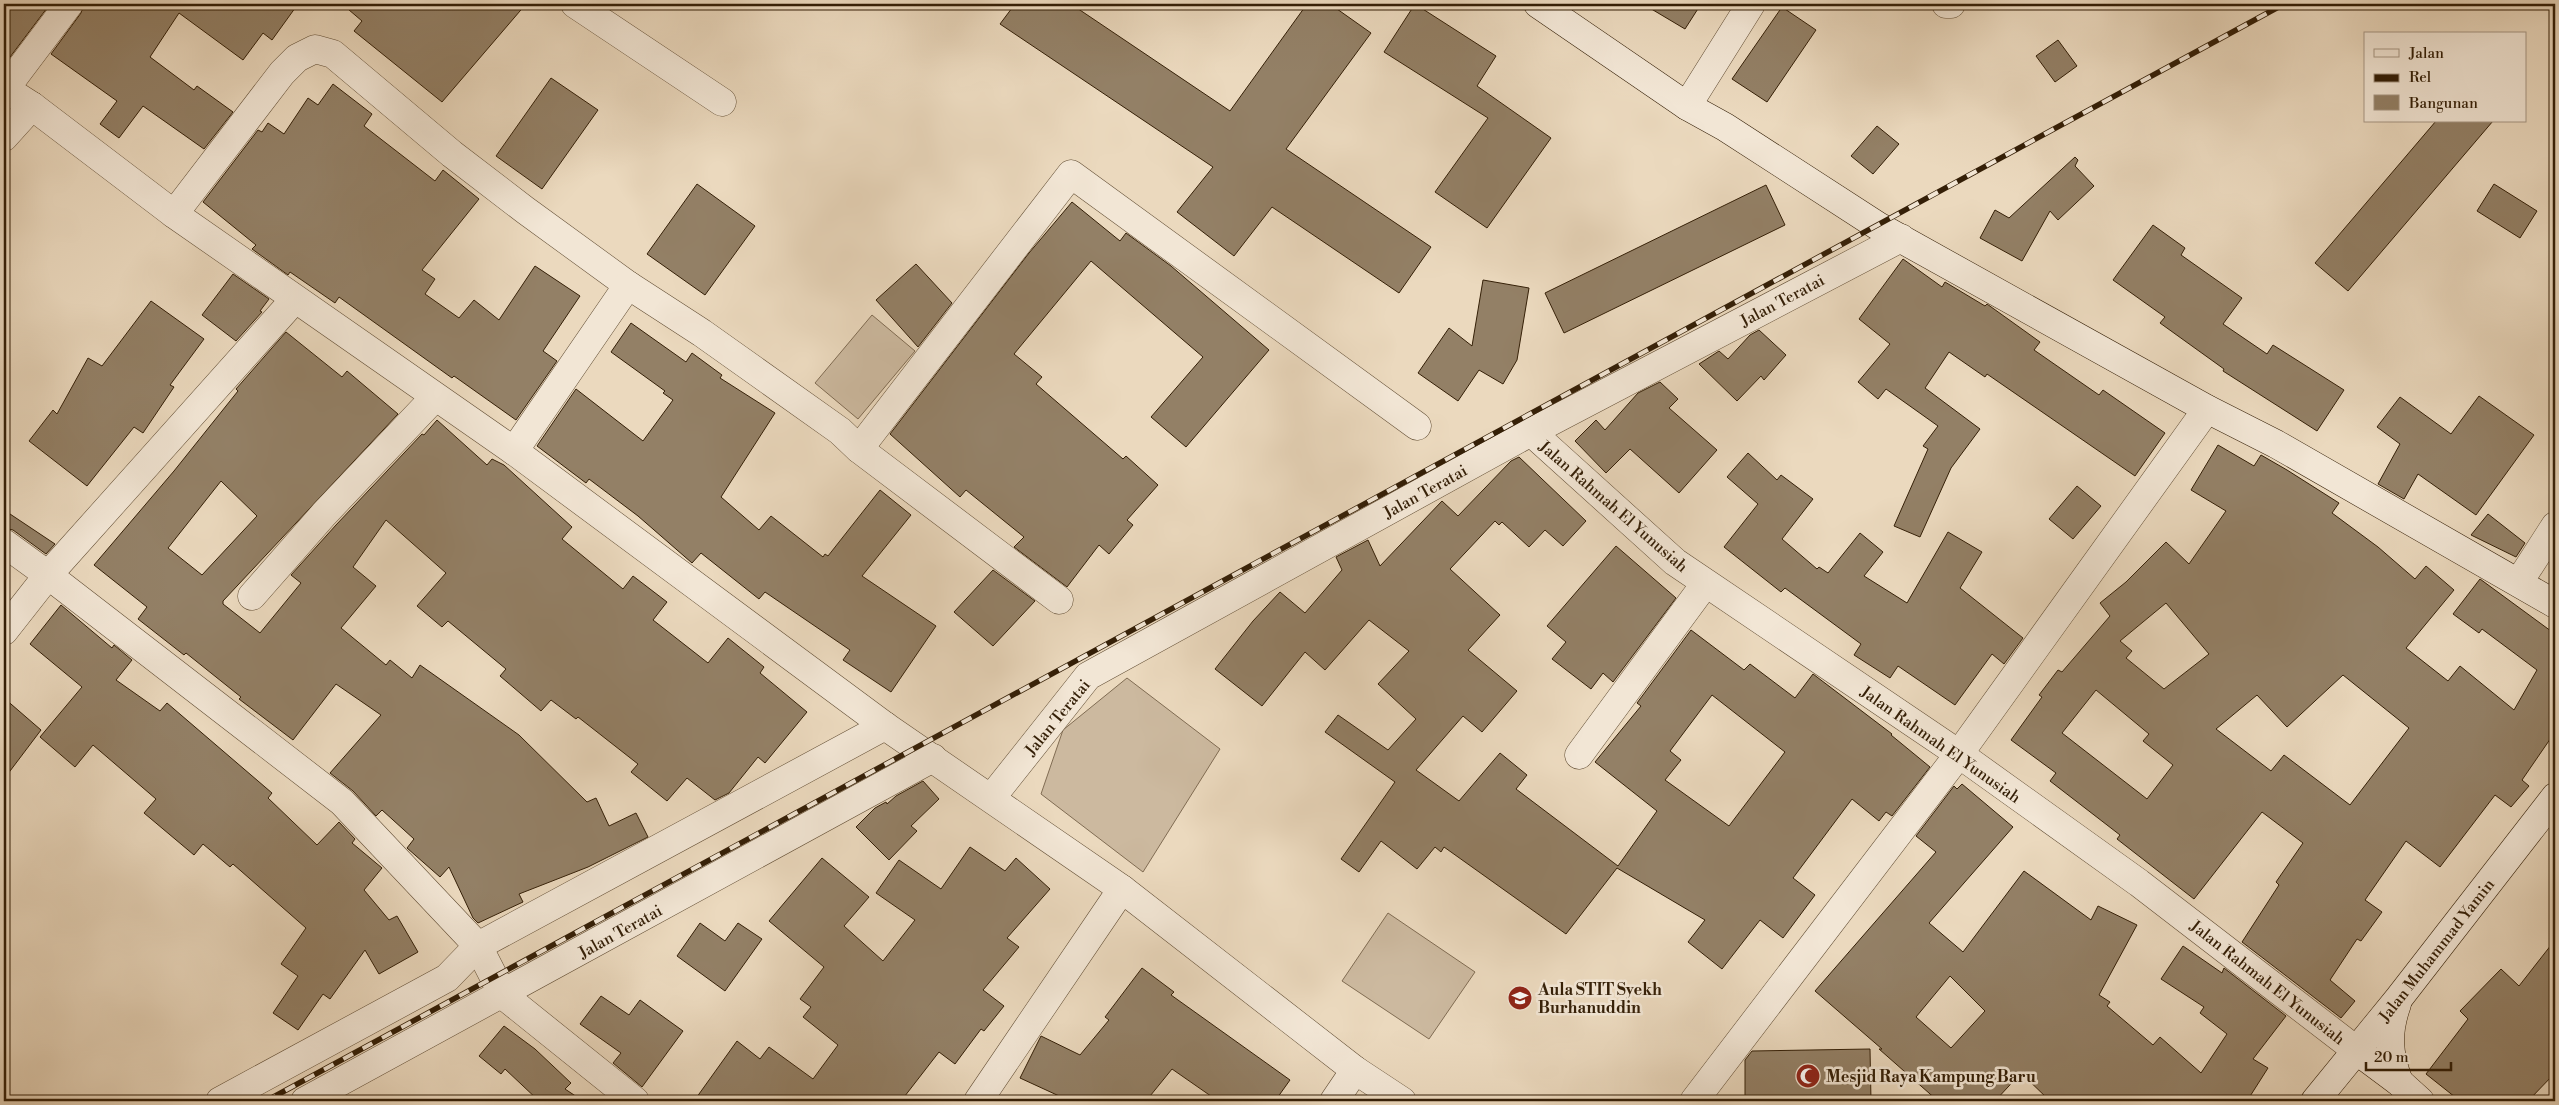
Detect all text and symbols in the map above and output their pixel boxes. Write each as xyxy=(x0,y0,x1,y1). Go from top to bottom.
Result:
legend xyxy=(2364,32,2526,122)
text: Jalan xyxy=(2408,44,2444,63)
text: Rel xyxy=(2409,68,2432,87)
text: Bangunan xyxy=(2408,94,2478,113)
street label: Jalan Teratai xyxy=(1736,270,1828,332)
street label: Jalan Rahmah El Yunusiah xyxy=(1534,436,1692,577)
street label: Jalan Teratai xyxy=(1379,461,1471,524)
street label: Jalan Teratai xyxy=(1020,675,1095,761)
street label: Jalan Rahmah El Yunusiah xyxy=(1856,681,2025,808)
street label: Jalan Muhammad Yamin xyxy=(2374,875,2499,1027)
street label: Jalan Teratai xyxy=(574,901,666,964)
street label: Jalan Rahmah El Yunusiah xyxy=(2185,916,2349,1050)
place label: Aula STIT Syekh Burhanuddin xyxy=(1537,980,1662,1018)
school or university icon: Aula STIT Syekh Burhanuddin xyxy=(1507,985,1533,1011)
scale bar xyxy=(2366,1040,2452,1072)
text: 20 m xyxy=(2374,1048,2409,1067)
mosque icon: Mesjid Raya Kampung Baru xyxy=(1795,1063,1821,1089)
place label: Mesjid Raya Kampung Baru xyxy=(1826,1067,2036,1087)

